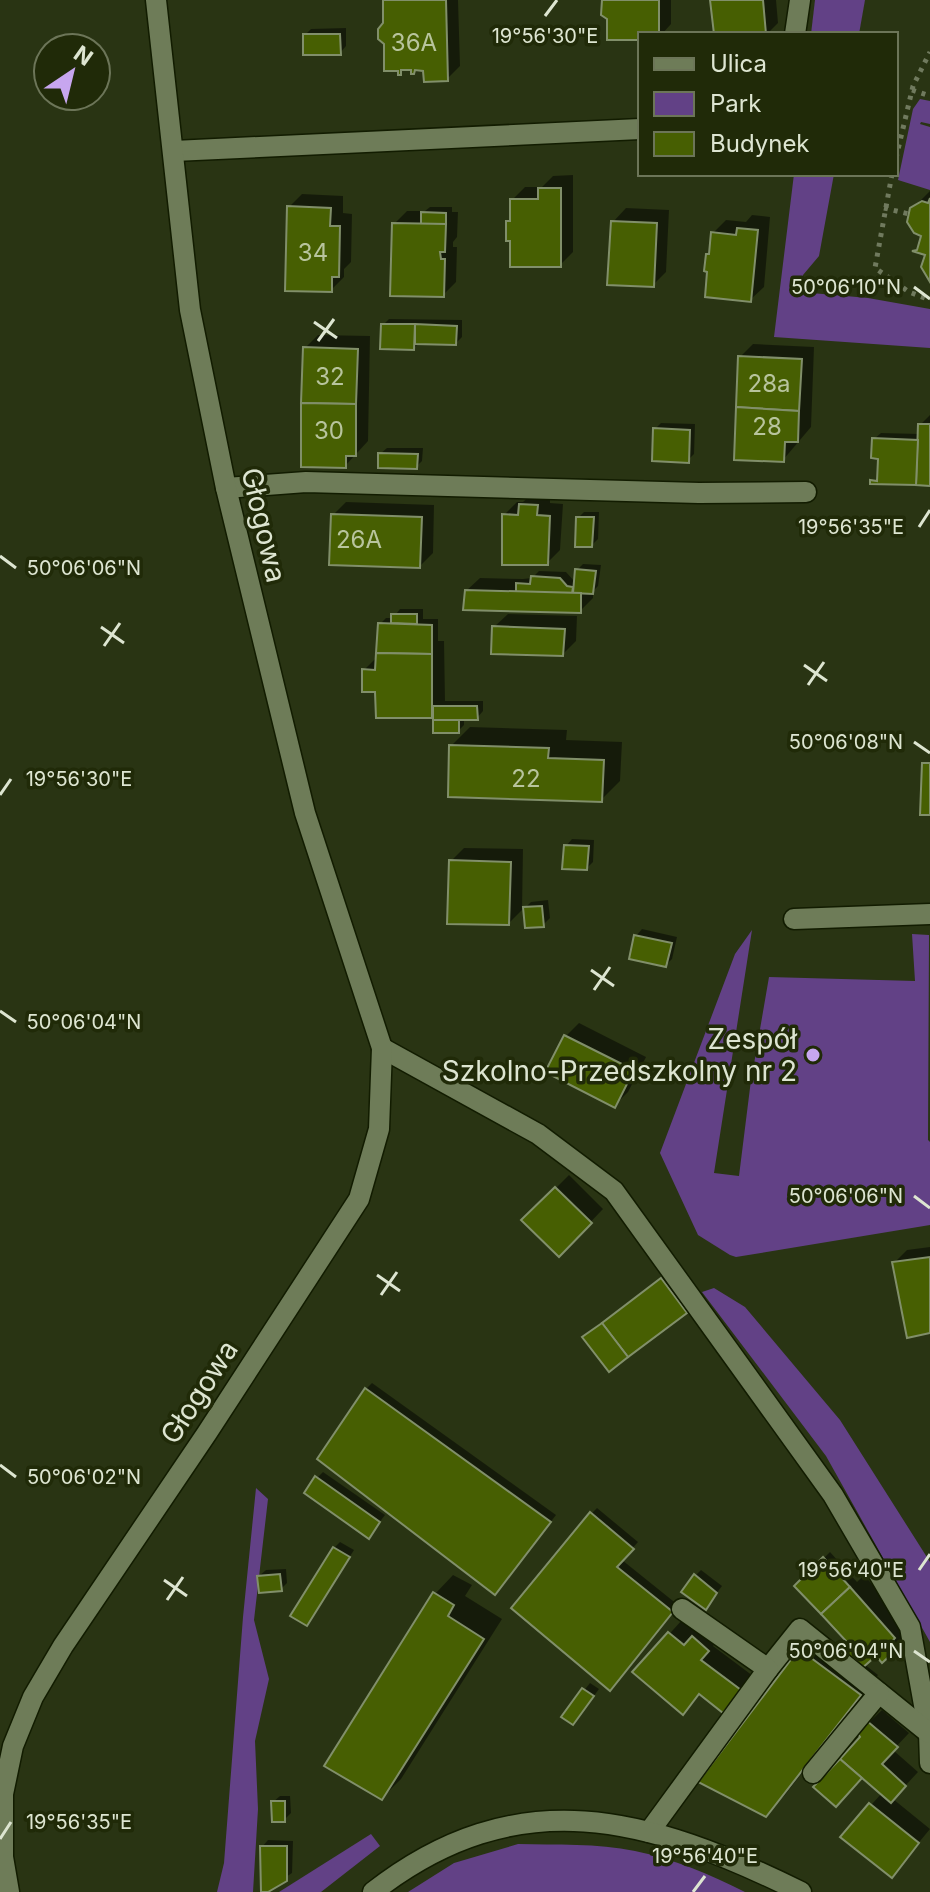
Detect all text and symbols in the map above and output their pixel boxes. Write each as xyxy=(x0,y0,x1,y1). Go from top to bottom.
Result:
text: 19°56'30"E xyxy=(492,24,598,48)
house number: 36A xyxy=(391,28,437,57)
north arrow xyxy=(32,32,112,112)
legend xyxy=(638,32,898,176)
text: N xyxy=(69,40,98,71)
text: Ulica xyxy=(710,49,767,78)
text: Park xyxy=(710,89,761,118)
text: Budynek xyxy=(710,129,810,158)
house number: 34 xyxy=(298,238,328,267)
text: 50°06'10"N xyxy=(791,275,901,299)
house number: 32 xyxy=(315,362,345,391)
house number: 28a xyxy=(748,369,790,398)
house number: 28 xyxy=(752,412,782,441)
house number: 30 xyxy=(314,416,344,445)
street label: Głogowa xyxy=(234,464,294,586)
text: 19°56'35"E xyxy=(798,515,904,539)
house number: 26A xyxy=(336,525,382,554)
text: 50°06'06"N xyxy=(27,556,141,580)
text: 50°06'08"N xyxy=(789,730,903,754)
house number: 22 xyxy=(511,764,541,793)
text: 19°56'30"E xyxy=(26,767,132,791)
text: 50°06'04"N xyxy=(27,1010,141,1034)
place label: Zespół Szkolno-Przedszkolny nr 2 xyxy=(442,1022,797,1088)
marker: Zespół Szkolno-Przedszkolny nr 2 xyxy=(804,1046,822,1064)
text: 50°06'06"N xyxy=(789,1184,903,1208)
street label: Głogowa xyxy=(153,1334,245,1450)
text: 50°06'02"N xyxy=(27,1465,141,1489)
text: 19°56'40"E xyxy=(798,1558,904,1582)
text: 50°06'04"N xyxy=(789,1639,903,1663)
text: 19°56'35"E xyxy=(26,1810,132,1834)
text: 19°56'40"E xyxy=(652,1844,758,1868)

